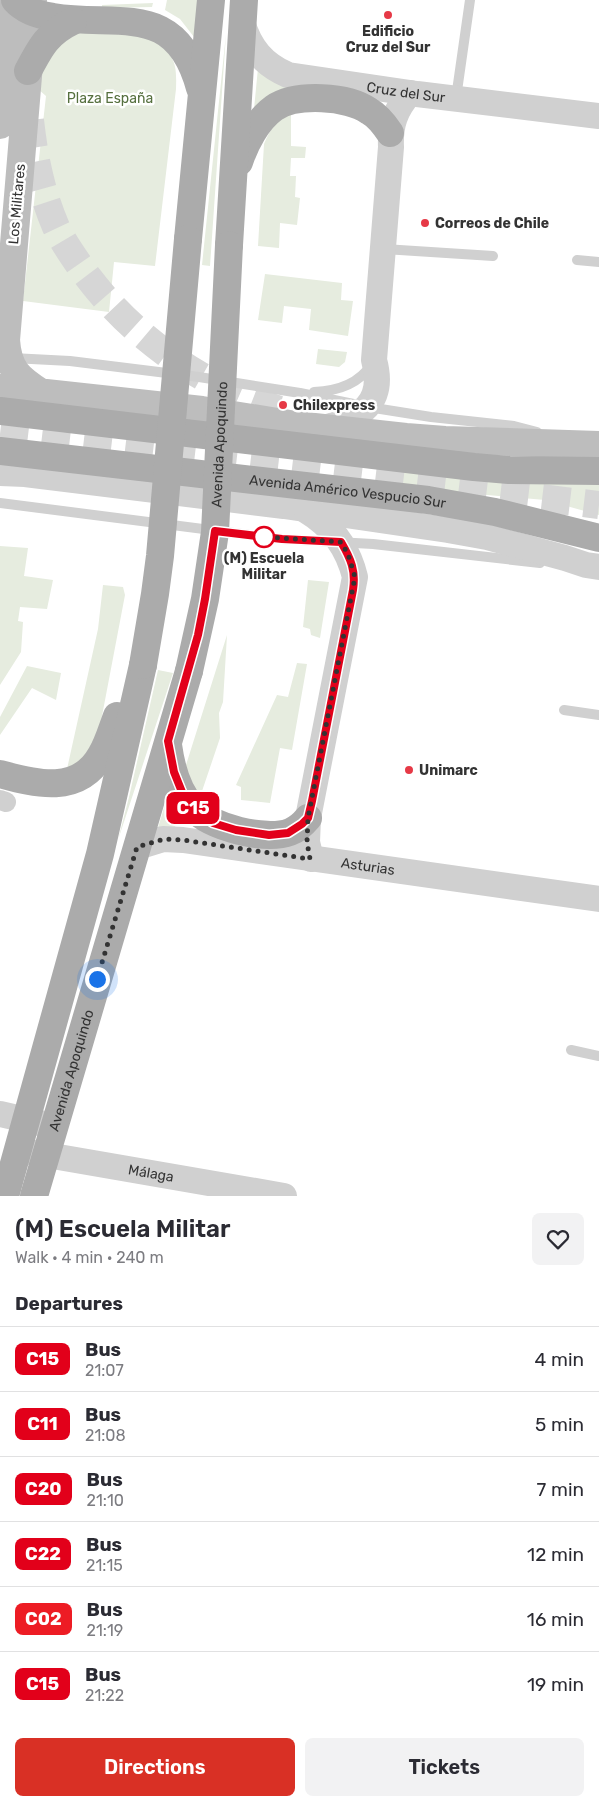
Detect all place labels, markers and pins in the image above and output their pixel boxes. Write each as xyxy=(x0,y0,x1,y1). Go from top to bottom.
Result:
marker: Edificio Cruz del Sur xyxy=(382,9,394,21)
place label: Edificio Cruz del Sur xyxy=(346,23,431,56)
place label: Correos de Chile xyxy=(435,215,549,232)
marker: Correos de Chile xyxy=(419,217,431,229)
place label: Chilexpress xyxy=(293,397,375,414)
marker: Chilexpress xyxy=(277,399,289,411)
marker: (M) Escuela Militar xyxy=(253,526,275,548)
place label: (M) Escuela Militar xyxy=(224,550,304,583)
place label: Unimarc xyxy=(419,762,478,779)
marker: Unimarc xyxy=(403,764,415,776)

